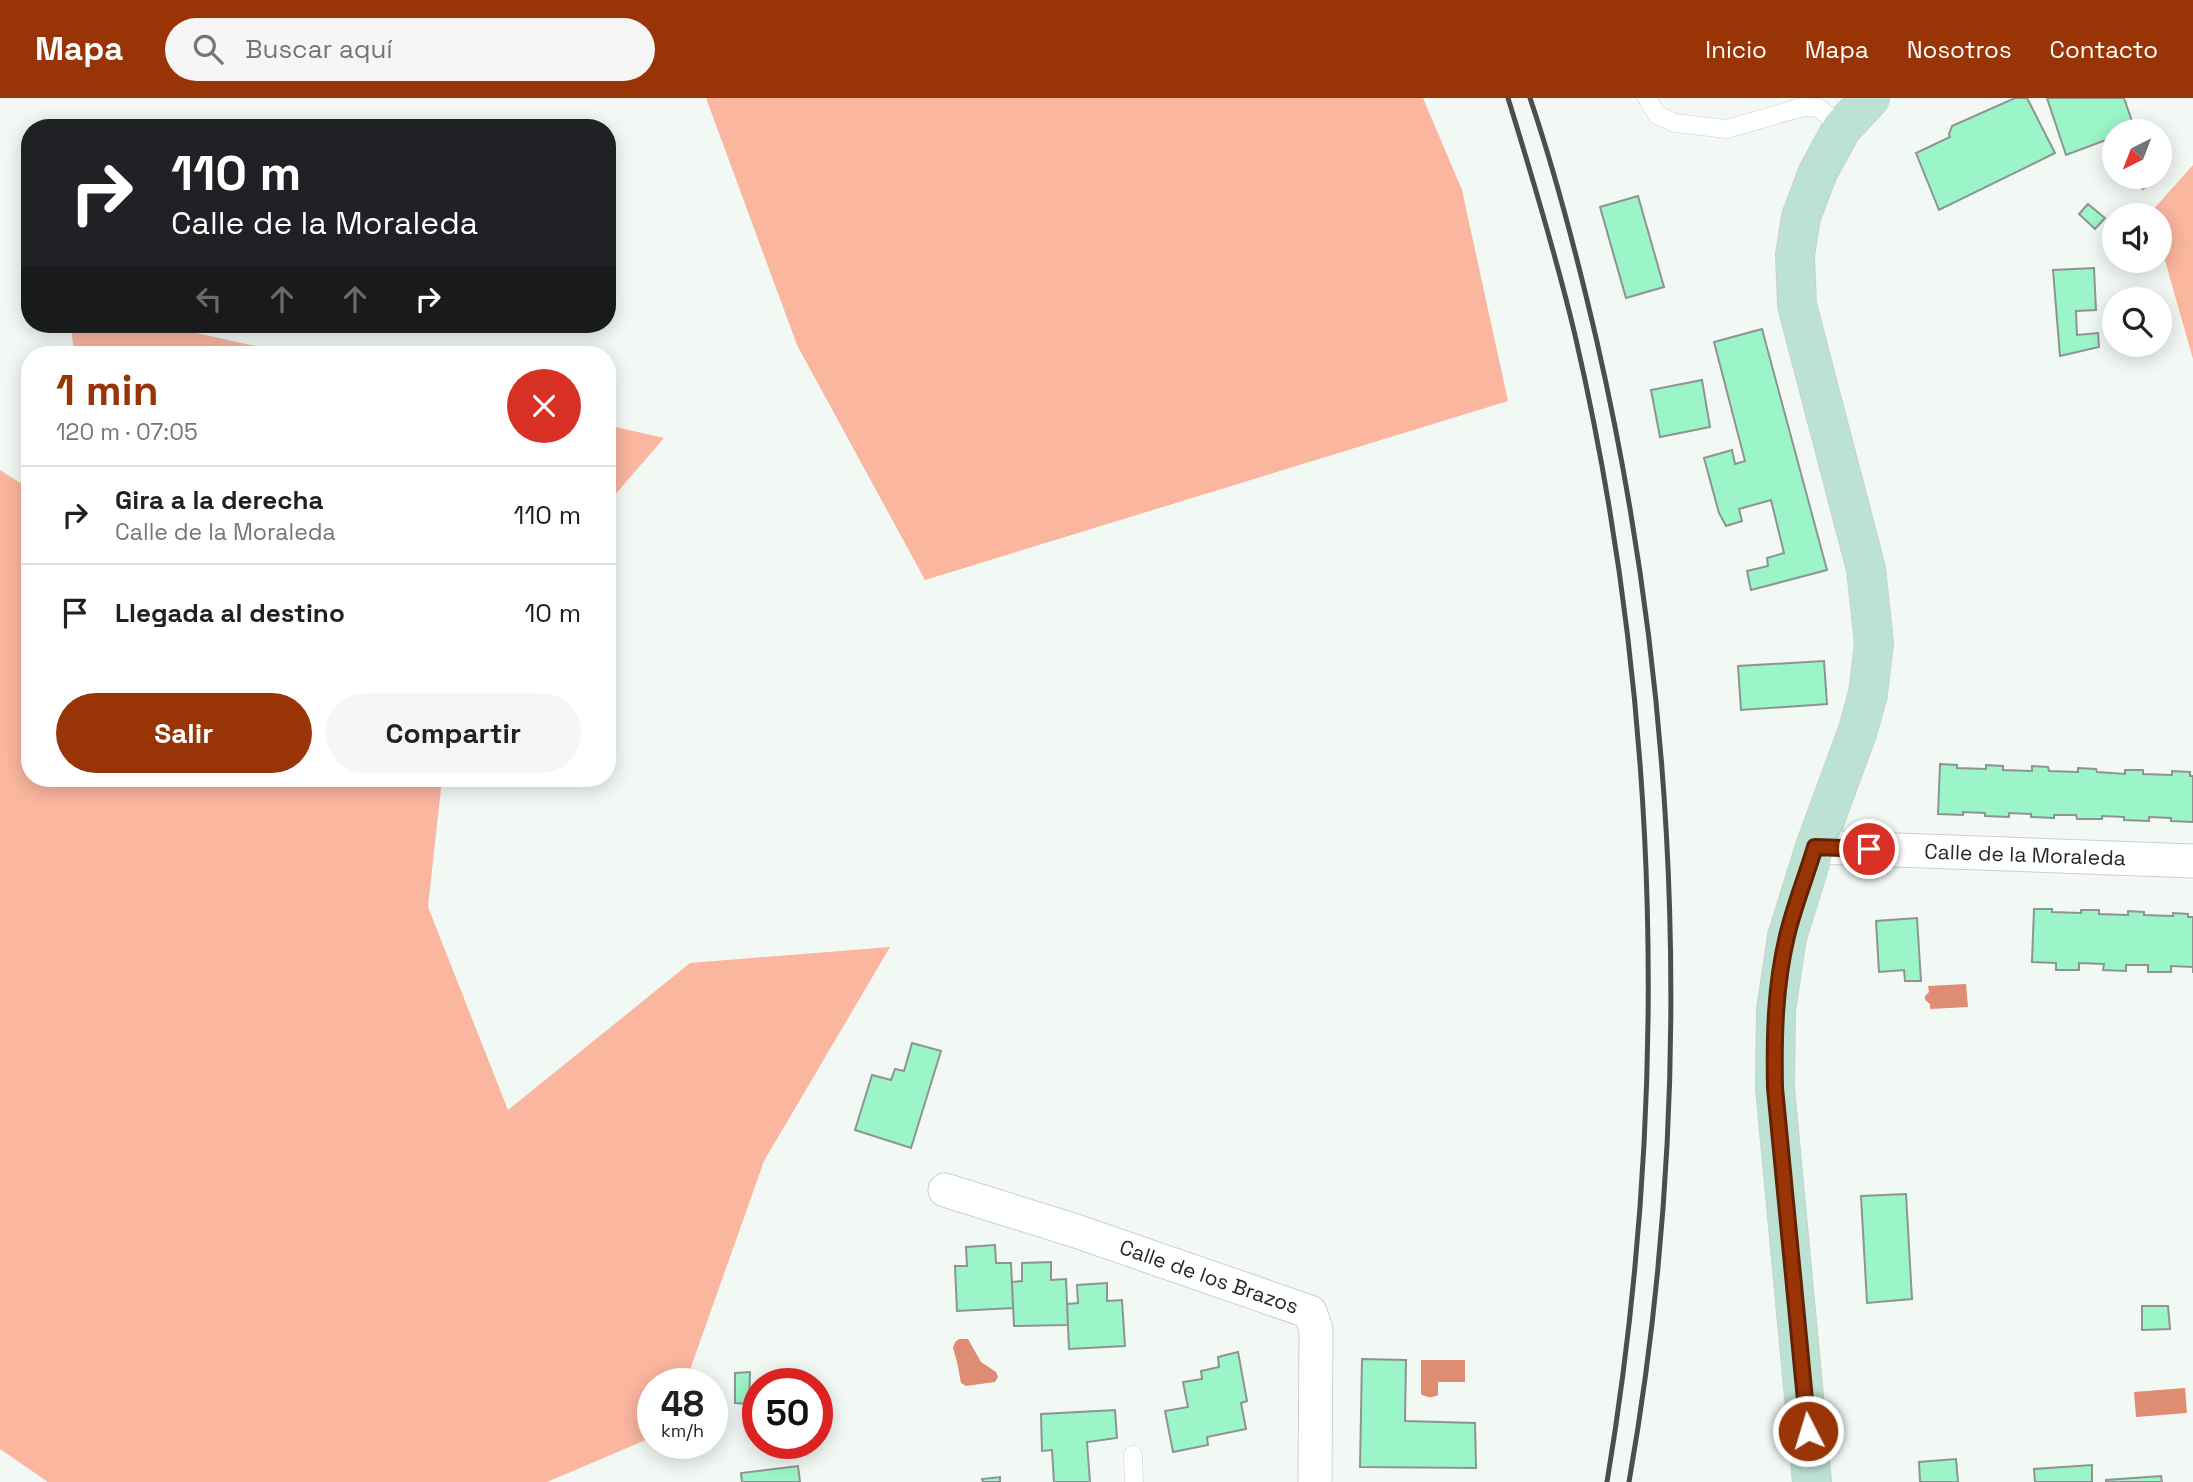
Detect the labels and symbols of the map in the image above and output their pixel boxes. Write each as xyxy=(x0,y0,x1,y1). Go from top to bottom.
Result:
north arrow xyxy=(2102,119,2172,189)
pin xyxy=(1839,819,1899,879)
street label: Calle de la Moraleda xyxy=(1924,837,2126,872)
street label: Calle de los Brazos xyxy=(1116,1233,1302,1320)
speed limit sign: 50 xyxy=(742,1368,833,1459)
position arrow xyxy=(1771,1394,1845,1468)

